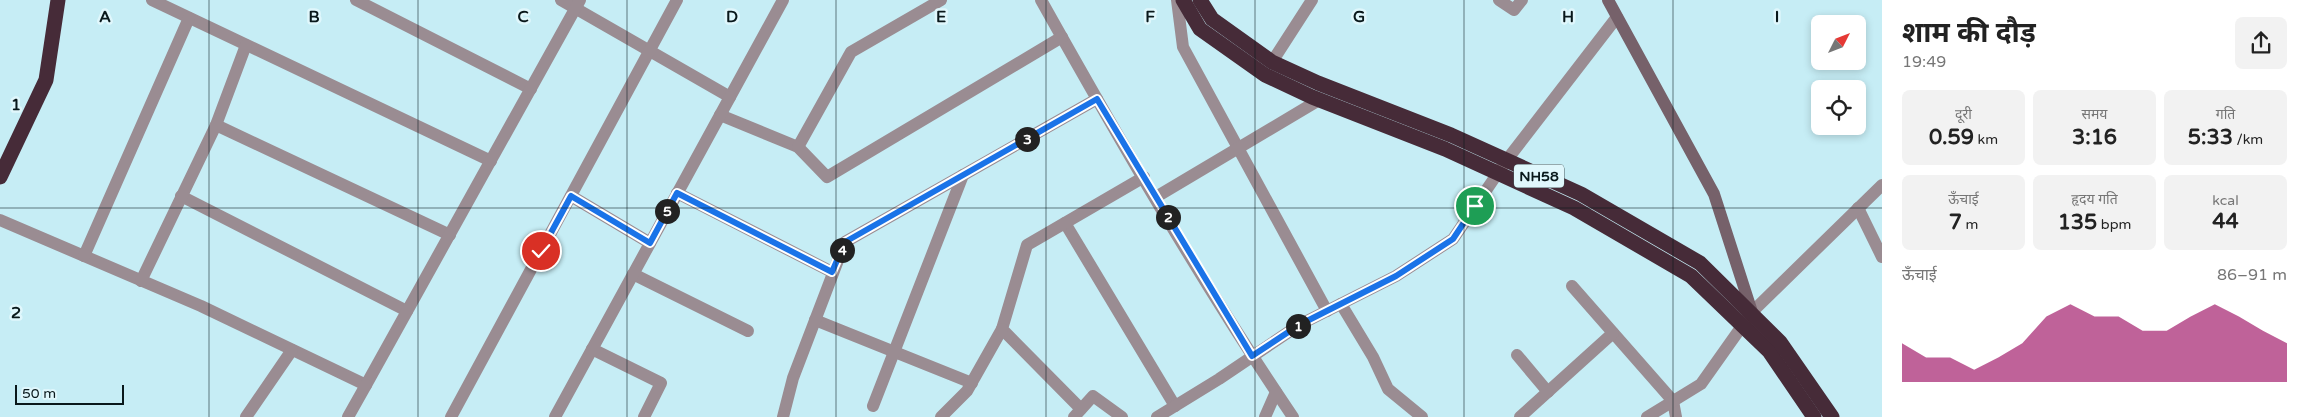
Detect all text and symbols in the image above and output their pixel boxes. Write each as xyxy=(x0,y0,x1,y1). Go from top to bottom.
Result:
text: A xyxy=(99,7,111,27)
text: B xyxy=(308,7,320,27)
text: C xyxy=(517,7,529,27)
text: D xyxy=(726,7,738,27)
text: E xyxy=(936,7,946,27)
text: F xyxy=(1145,7,1155,27)
text: G xyxy=(1353,7,1365,27)
text: H xyxy=(1562,7,1574,27)
text: I xyxy=(1775,7,1779,27)
north arrow xyxy=(1811,15,1866,70)
map controls xyxy=(1811,15,1866,135)
text: शाम की दौड़ xyxy=(1902,16,2036,50)
button: share xyxy=(2235,17,2287,69)
text: 19:49 xyxy=(1902,52,1946,72)
button: locate xyxy=(1811,80,1866,135)
text: 1 xyxy=(11,95,21,115)
text: दूरी xyxy=(1955,106,1972,123)
text: समय xyxy=(2082,106,2107,123)
text: गति xyxy=(2216,106,2235,123)
text: 0.59 xyxy=(1929,125,1974,150)
text: 3:16 xyxy=(2072,125,2117,150)
text: 5:33 xyxy=(2188,125,2233,150)
pin: 3 xyxy=(1014,126,1040,152)
text: 3 xyxy=(1023,131,1032,148)
text: km xyxy=(1974,131,1998,148)
text: /km xyxy=(2233,131,2263,148)
road number: NH58 xyxy=(1514,165,1564,188)
pin xyxy=(1454,185,1496,227)
text: ऊँचाई xyxy=(1948,191,1979,208)
text: हृदय गति xyxy=(2071,191,2118,208)
icon: arrive xyxy=(1461,192,1489,220)
text: kcal xyxy=(2212,192,2239,209)
pin: 5 xyxy=(654,198,680,224)
text: 5 xyxy=(663,203,672,220)
pin: 2 xyxy=(1156,204,1180,230)
text: 2 xyxy=(1164,209,1173,226)
text: 44 xyxy=(2212,209,2239,234)
text: 7 xyxy=(1949,210,1962,235)
text: 135 xyxy=(2058,210,2097,235)
text: m xyxy=(1962,216,1978,233)
text: bpm xyxy=(2097,216,2131,233)
pin xyxy=(520,230,562,272)
icon: check xyxy=(527,237,555,265)
pin: 4 xyxy=(830,238,854,262)
text: 4 xyxy=(838,242,847,259)
text: ऊँचाई xyxy=(1902,265,1937,285)
text: 86–91 m xyxy=(2217,265,2287,285)
text: 2 xyxy=(11,303,21,323)
pin: 1 xyxy=(1286,314,1310,338)
text: 1 xyxy=(1294,318,1303,335)
scale bar xyxy=(15,382,124,405)
text: 50 m xyxy=(22,385,56,402)

